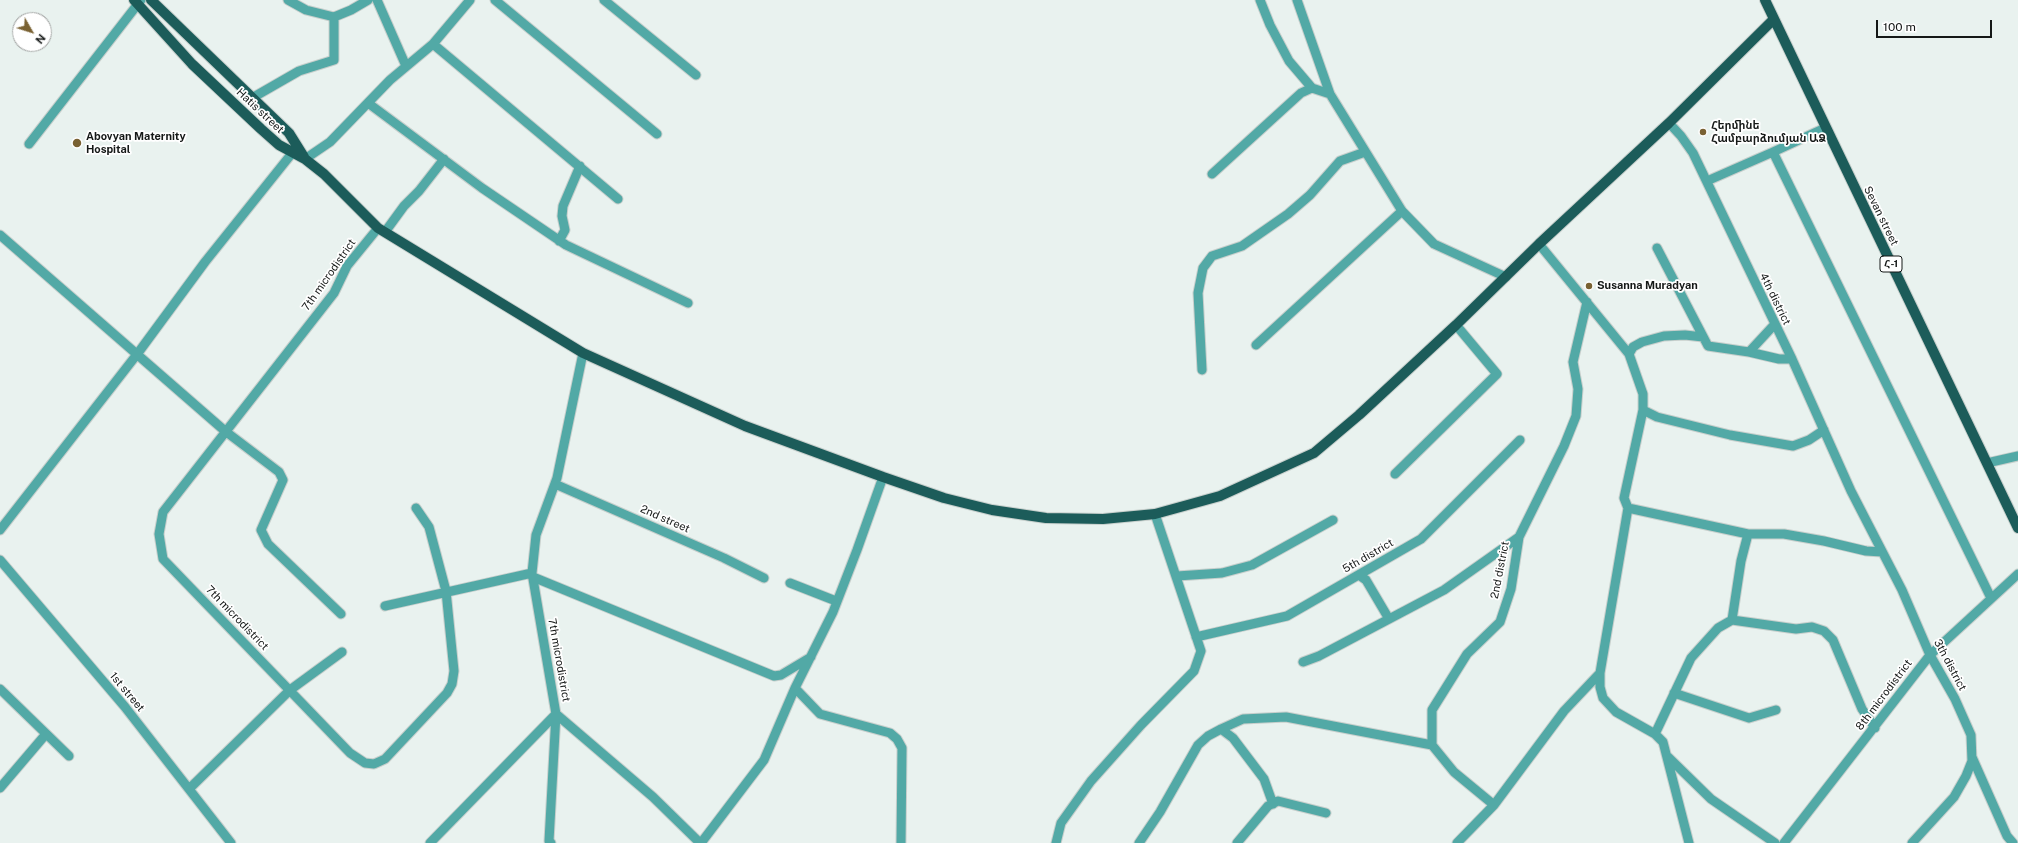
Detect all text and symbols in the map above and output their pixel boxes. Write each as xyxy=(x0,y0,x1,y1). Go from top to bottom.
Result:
north arrow xyxy=(12,12,52,52)
scale bar xyxy=(1878,12,1994,38)
text: 100 m xyxy=(1883,20,1916,34)
text: N xyxy=(33,32,48,46)
street label: Hatis street xyxy=(234,86,286,136)
place label: Հերմինե Համբարձումյան ԱՁ xyxy=(1711,119,1826,145)
marker: Հերմինե Համբարձումյան ԱՁ xyxy=(1698,127,1708,137)
place label: Abovyan Maternity Hospital xyxy=(86,130,186,156)
marker: Abovyan Maternity Hospital xyxy=(71,137,83,149)
street label: Sevan street xyxy=(1861,184,1901,248)
street label: 7th microdistrict xyxy=(299,237,359,313)
road number: Հ-1 xyxy=(1880,256,1902,272)
street label: 4th district xyxy=(1757,271,1793,327)
place label: Susanna Muradyan xyxy=(1597,279,1698,293)
marker: Susanna Muradyan xyxy=(1584,281,1594,291)
street label: 2nd street xyxy=(638,502,692,536)
street label: 5th district xyxy=(1340,536,1396,576)
street label: 2nd district xyxy=(1488,540,1512,600)
street label: 7th microdistrict xyxy=(203,583,271,653)
street label: 7th microdistrict xyxy=(545,617,573,703)
street label: 3th district xyxy=(1931,637,1969,693)
street label: 8th microdistrict xyxy=(1853,657,1915,733)
street label: 1st street xyxy=(107,670,147,714)

